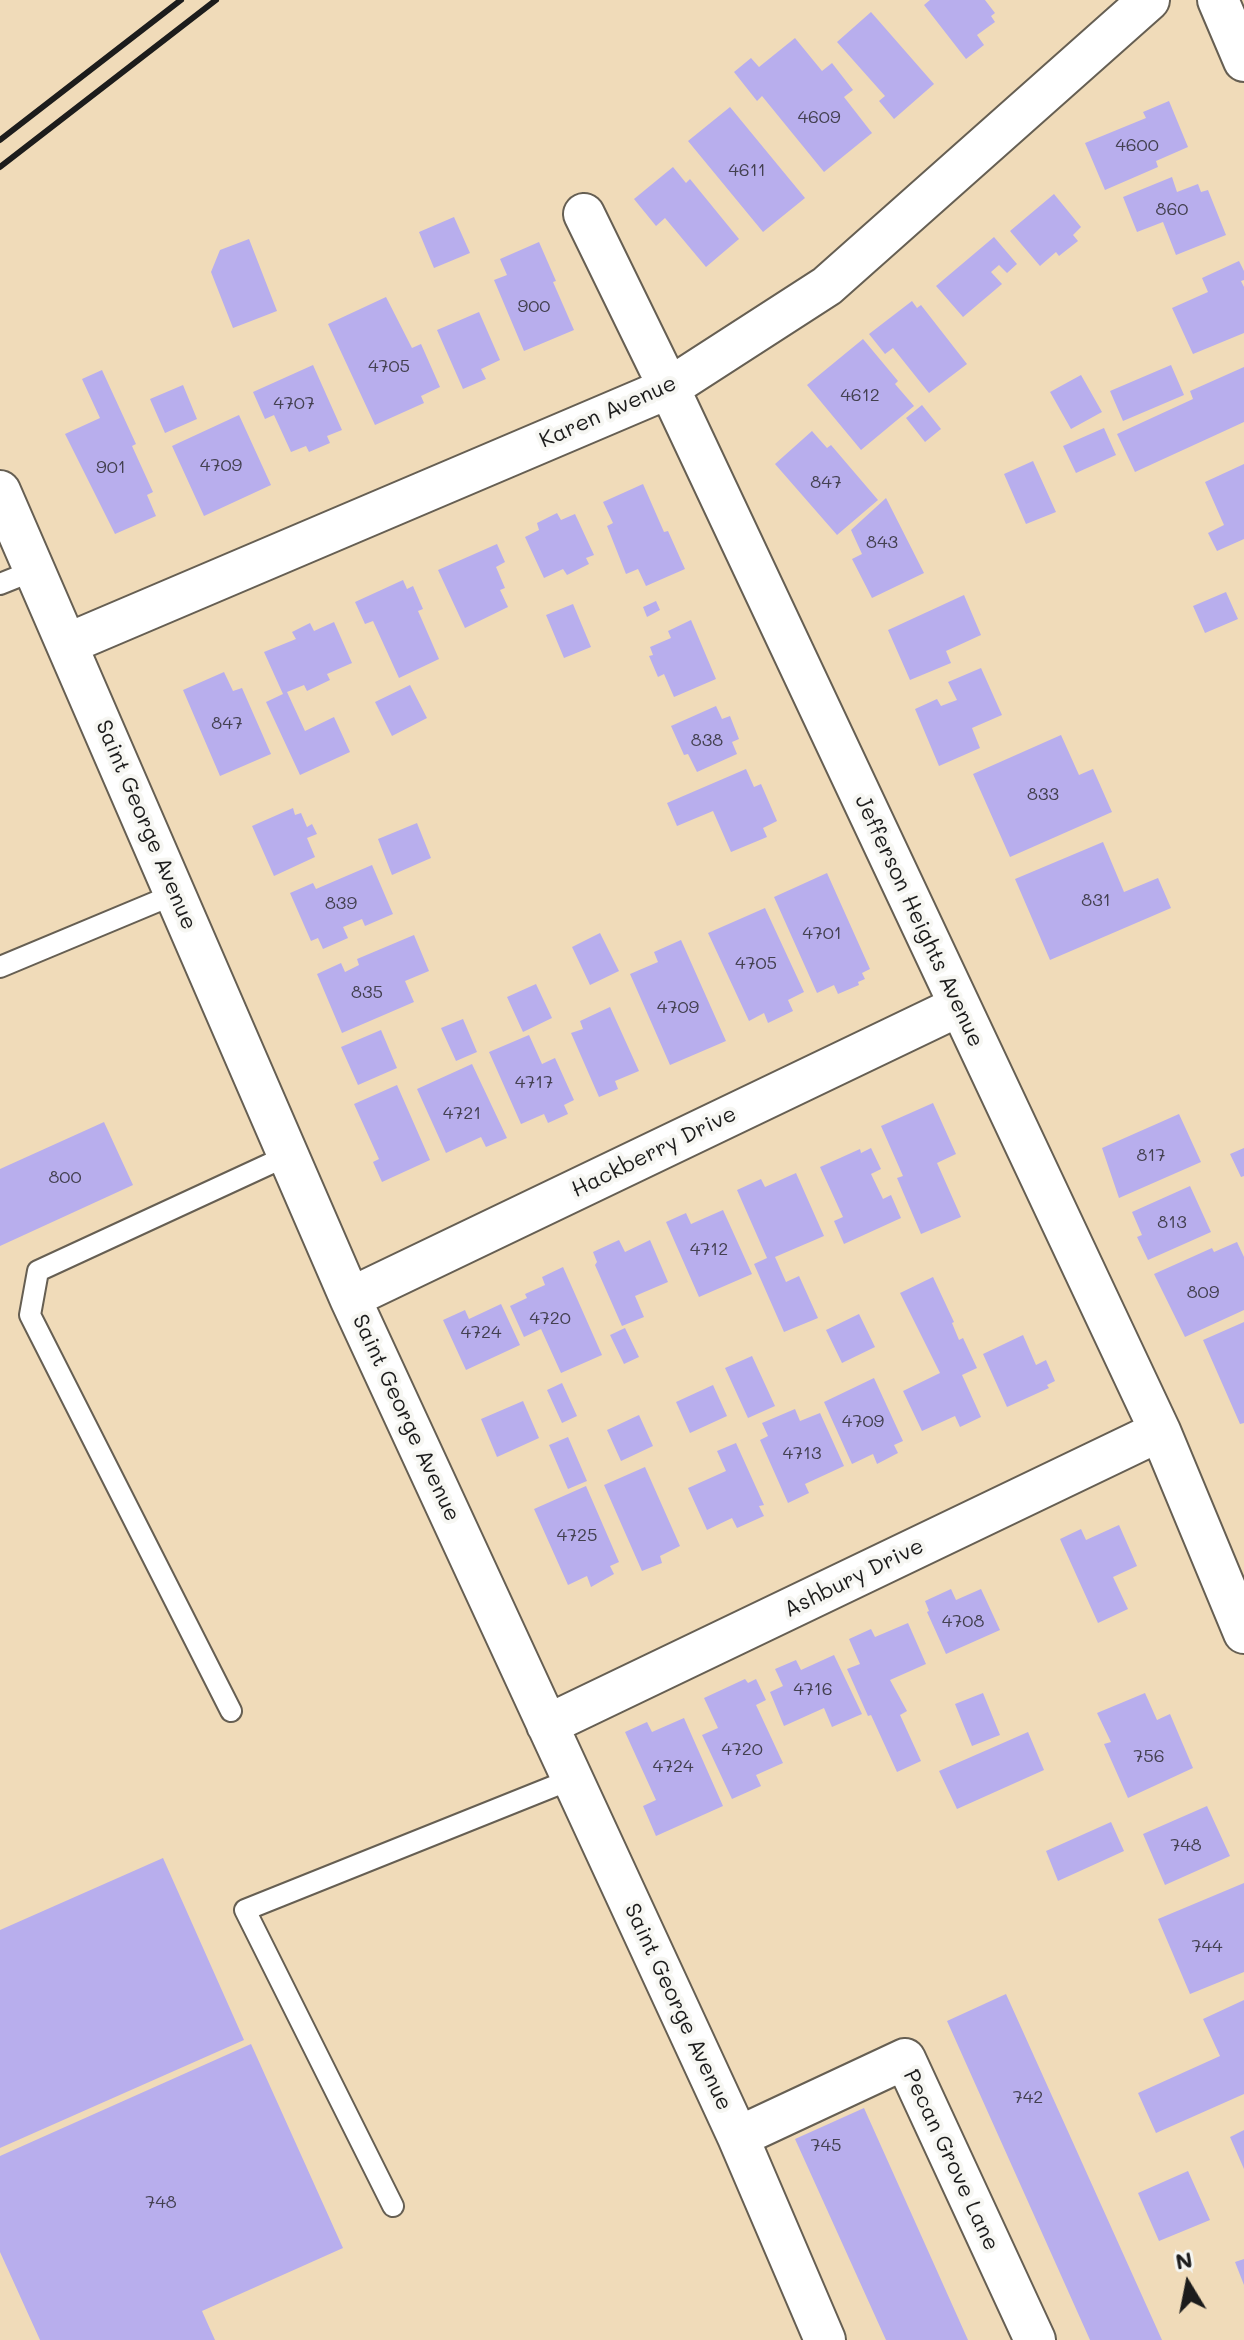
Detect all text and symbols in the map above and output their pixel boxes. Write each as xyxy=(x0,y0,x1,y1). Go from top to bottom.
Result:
house number: 4609 xyxy=(797,106,841,128)
house number: 4600 xyxy=(1115,134,1159,156)
house number: 4611 xyxy=(728,159,766,181)
house number: 860 xyxy=(1156,198,1188,220)
house number: 900 xyxy=(518,295,550,317)
house number: 4705 xyxy=(368,355,410,377)
street label: Karen Avenue xyxy=(535,370,681,454)
house number: 4612 xyxy=(840,384,880,406)
house number: 4707 xyxy=(273,392,315,414)
house number: 4709 xyxy=(200,454,242,476)
house number: 901 xyxy=(96,456,126,478)
house number: 847 xyxy=(810,471,842,493)
house number: 843 xyxy=(866,531,898,553)
house number: 847 xyxy=(211,712,243,734)
street label: Saint George Avenue xyxy=(90,716,202,934)
house number: 838 xyxy=(691,729,723,751)
house number: 833 xyxy=(1027,783,1059,805)
street label: Jefferson Heights Avenue xyxy=(849,791,989,1051)
house number: 831 xyxy=(1081,889,1111,911)
house number: 839 xyxy=(325,892,357,914)
house number: 4701 xyxy=(802,922,842,944)
house number: 4705 xyxy=(735,952,777,974)
house number: 835 xyxy=(351,981,383,1003)
house number: 4709 xyxy=(657,996,699,1018)
house number: 4717 xyxy=(515,1071,553,1093)
street label: Hackberry Drive xyxy=(567,1101,741,1203)
house number: 4721 xyxy=(443,1102,481,1124)
house number: 817 xyxy=(1137,1144,1165,1166)
house number: 800 xyxy=(48,1166,82,1188)
house number: 813 xyxy=(1157,1211,1187,1233)
house number: 4712 xyxy=(690,1238,728,1260)
house number: 809 xyxy=(1187,1281,1219,1303)
house number: 4720 xyxy=(529,1307,571,1329)
street label: Saint George Avenue xyxy=(346,1310,466,1526)
house number: 4724 xyxy=(460,1321,502,1343)
house number: 4709 xyxy=(842,1410,884,1432)
house number: 4713 xyxy=(782,1442,822,1464)
house number: 4725 xyxy=(556,1524,598,1546)
street label: Ashbury Drive xyxy=(780,1533,928,1623)
house number: 4708 xyxy=(942,1610,984,1632)
house number: 4716 xyxy=(793,1678,833,1700)
house number: 4720 xyxy=(721,1738,763,1760)
house number: 756 xyxy=(1133,1745,1165,1767)
house number: 4724 xyxy=(652,1755,694,1777)
house number: 748 xyxy=(1170,1834,1202,1856)
street label: Saint George Avenue xyxy=(618,1899,738,2115)
house number: 744 xyxy=(1191,1935,1223,1957)
street label: Pecan Grove Lane xyxy=(897,2065,1005,2255)
house number: 742 xyxy=(1013,2086,1043,2108)
house number: 745 xyxy=(810,2134,842,2156)
house number: 748 xyxy=(145,2191,177,2213)
north arrow xyxy=(1148,2244,1228,2324)
text: N xyxy=(1173,2244,1194,2276)

